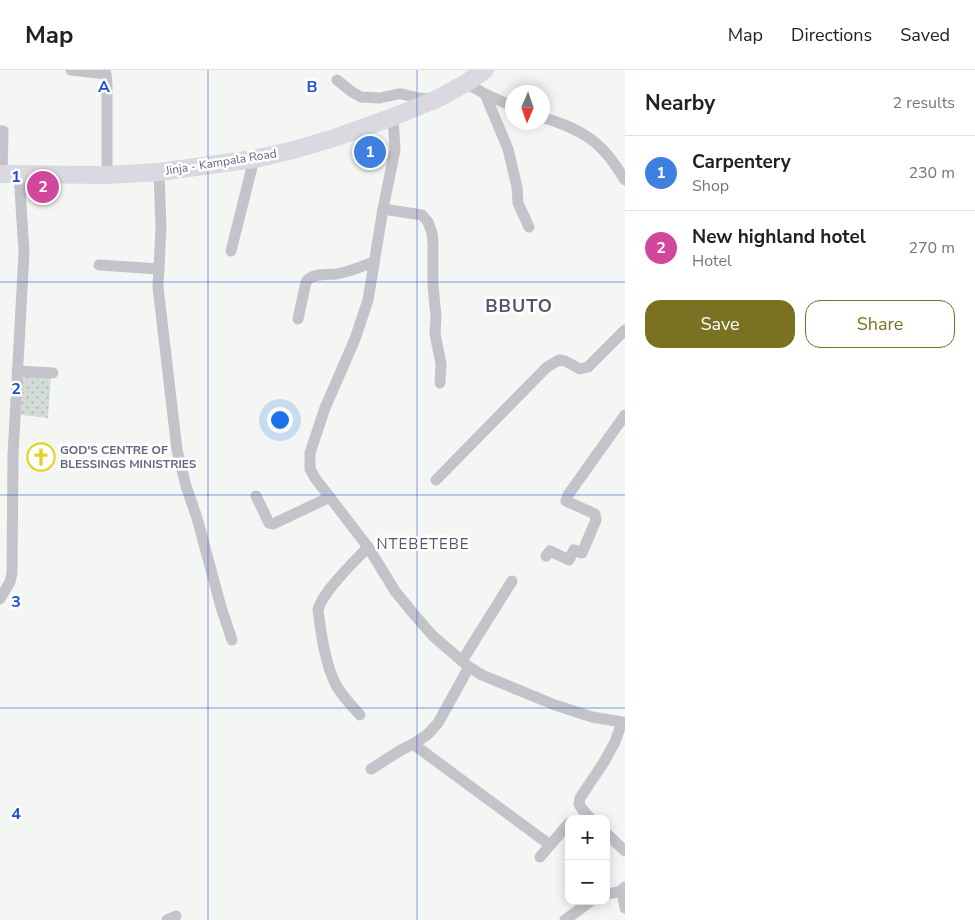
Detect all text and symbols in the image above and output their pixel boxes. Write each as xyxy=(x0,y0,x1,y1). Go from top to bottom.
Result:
text: Map xyxy=(25,19,73,51)
text: Map xyxy=(728,23,763,47)
text: Directions xyxy=(791,23,872,47)
text: Saved xyxy=(900,23,950,47)
text: A xyxy=(98,76,110,98)
text: B xyxy=(306,76,318,98)
north arrow xyxy=(505,85,550,130)
text: Nearby xyxy=(645,89,715,117)
text: 2 results xyxy=(893,92,955,114)
pin: 1 xyxy=(354,133,386,171)
street label: Jinja - Kampala Road xyxy=(163,145,278,179)
text: Carpentery xyxy=(692,149,791,175)
text: 1 xyxy=(656,162,666,184)
text: 230 m xyxy=(908,162,955,184)
text: 1 xyxy=(11,166,21,188)
pin: 2 xyxy=(27,168,59,206)
text: Shop xyxy=(692,175,729,197)
text: New highland hotel xyxy=(692,224,866,250)
text: 2 xyxy=(656,237,666,259)
text: 270 m xyxy=(908,237,955,259)
text: Hotel xyxy=(692,250,732,272)
district label: BBUTO xyxy=(485,294,553,318)
button: Save xyxy=(645,300,795,348)
button: Share xyxy=(805,300,955,348)
text: 2 xyxy=(11,378,21,400)
your location xyxy=(267,407,293,433)
church icon: GOD'S CENTRE OF BLESSINGS MINISTRIES xyxy=(26,442,56,472)
place label: GOD'S CENTRE OF BLESSINGS MINISTRIES xyxy=(60,442,197,472)
district label: NTEBETEBE xyxy=(376,534,470,554)
text: 3 xyxy=(11,591,21,613)
text: 4 xyxy=(11,803,21,825)
map controls xyxy=(565,815,610,905)
button: + xyxy=(565,815,610,860)
button: − xyxy=(565,860,610,905)

